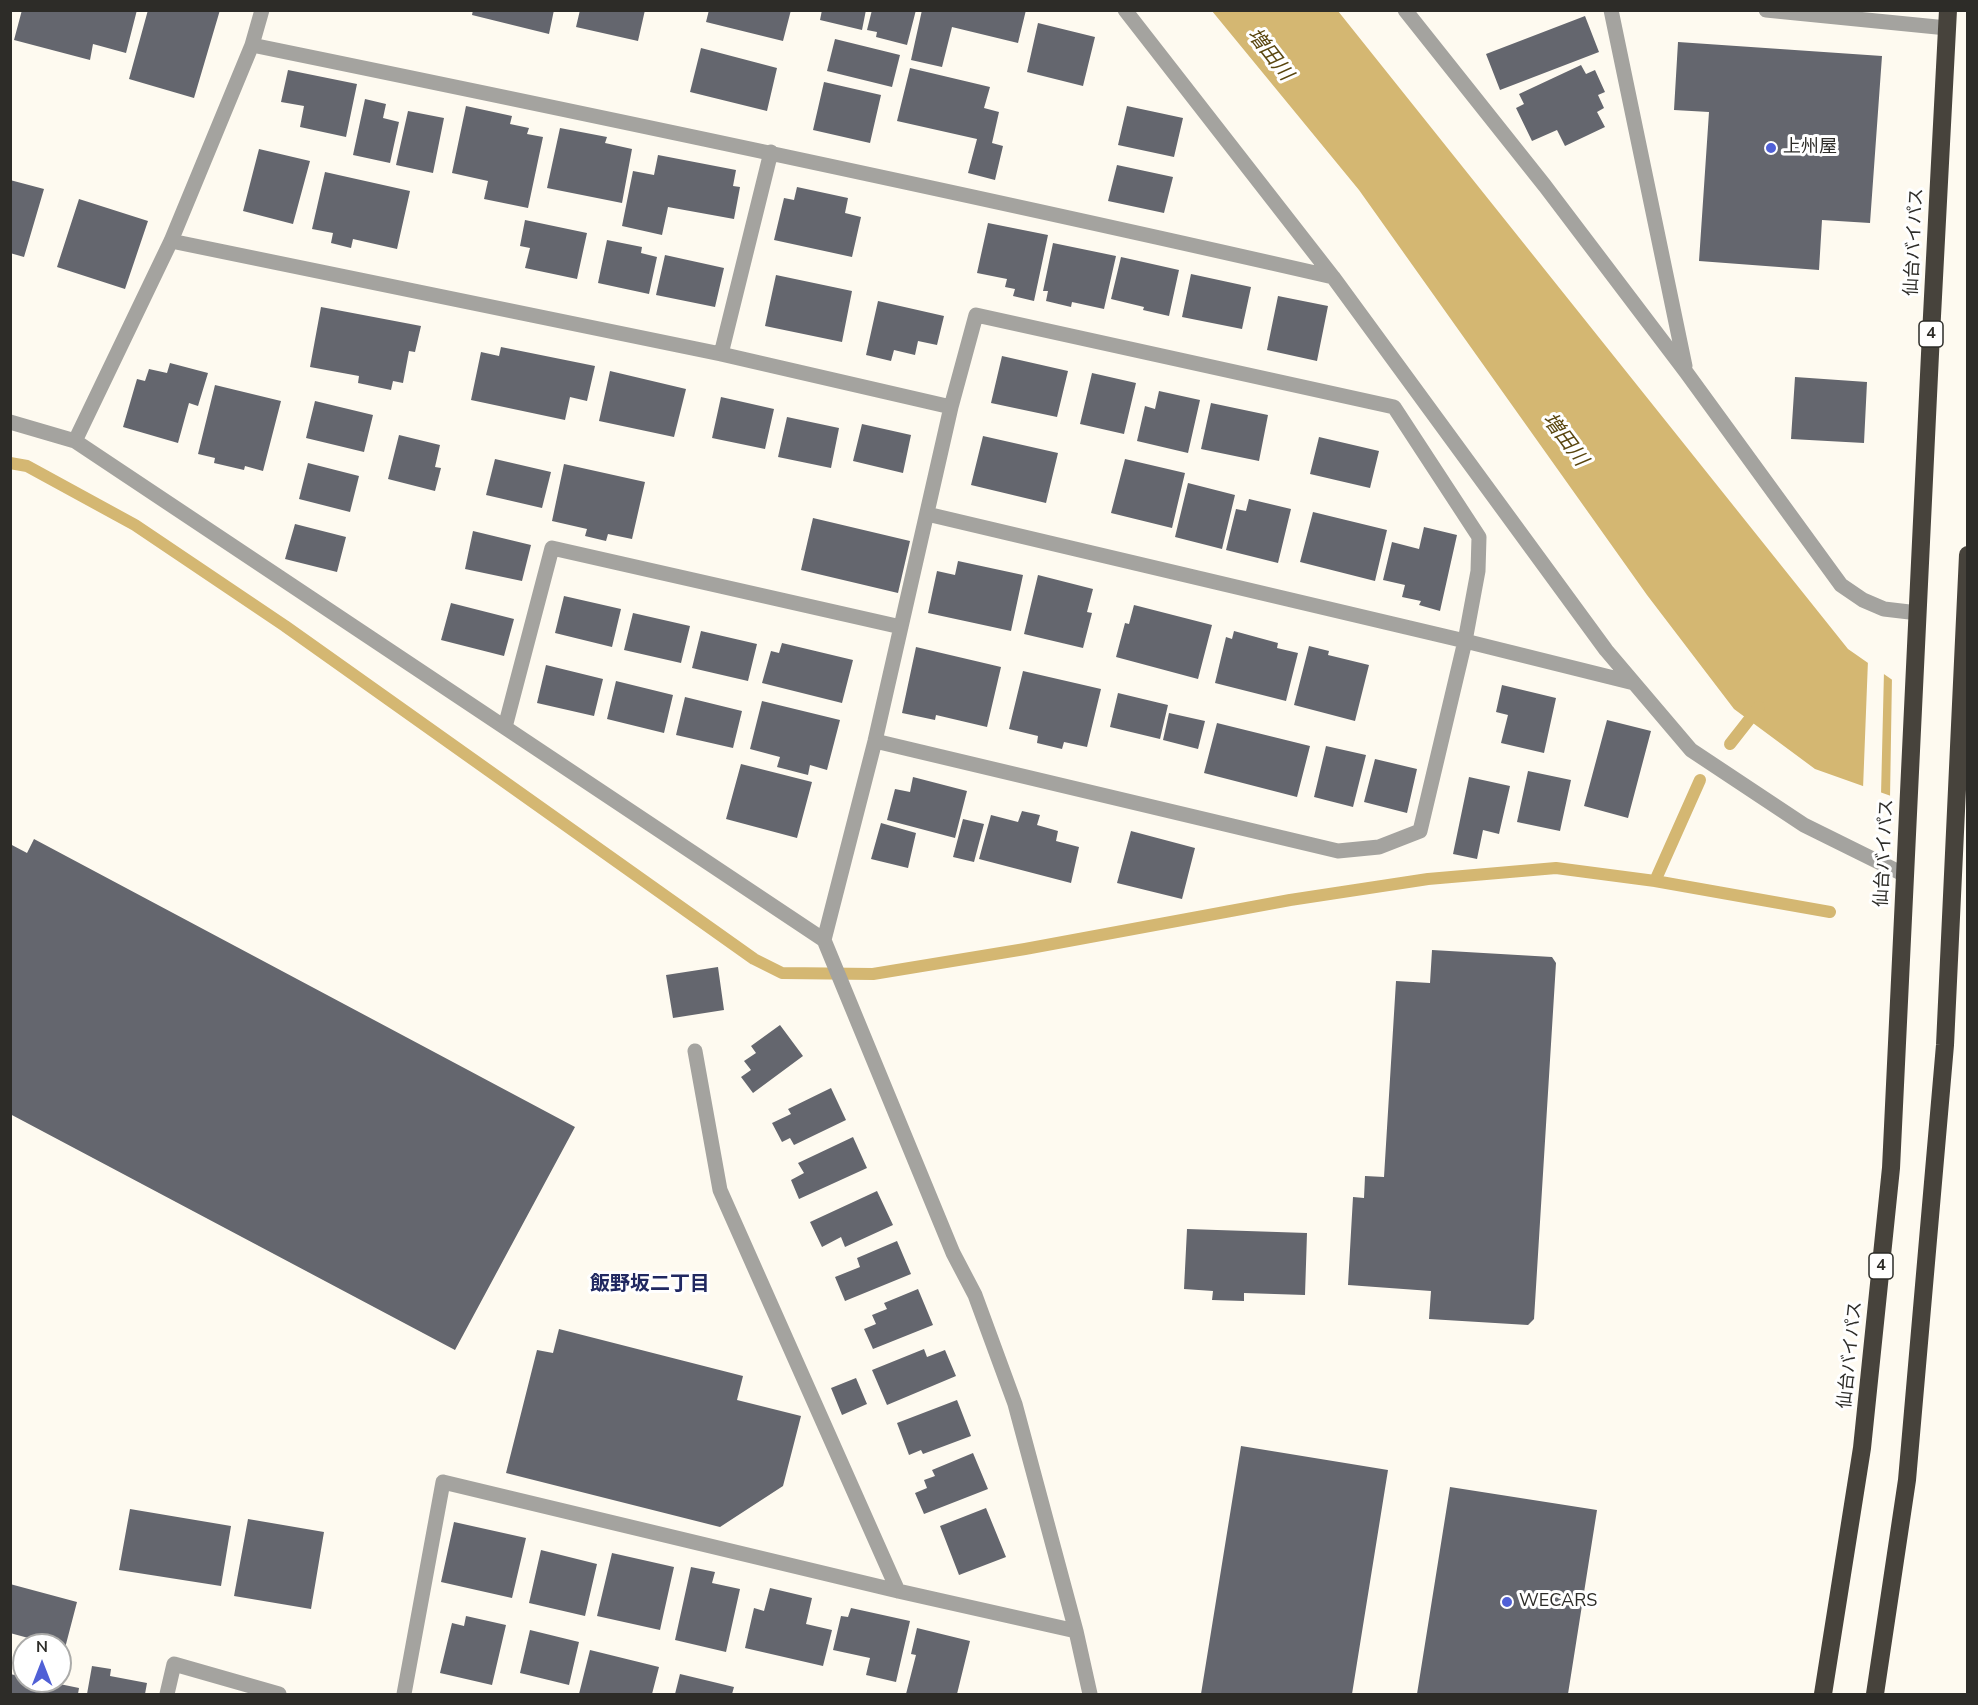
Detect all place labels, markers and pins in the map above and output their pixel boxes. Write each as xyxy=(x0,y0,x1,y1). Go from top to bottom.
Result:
place label: 上州屋 xyxy=(1783,137,1837,159)
marker: 上州屋 xyxy=(1764,141,1778,155)
place label: WECARS xyxy=(1519,1591,1597,1613)
marker: WECARS xyxy=(1500,1595,1514,1609)

